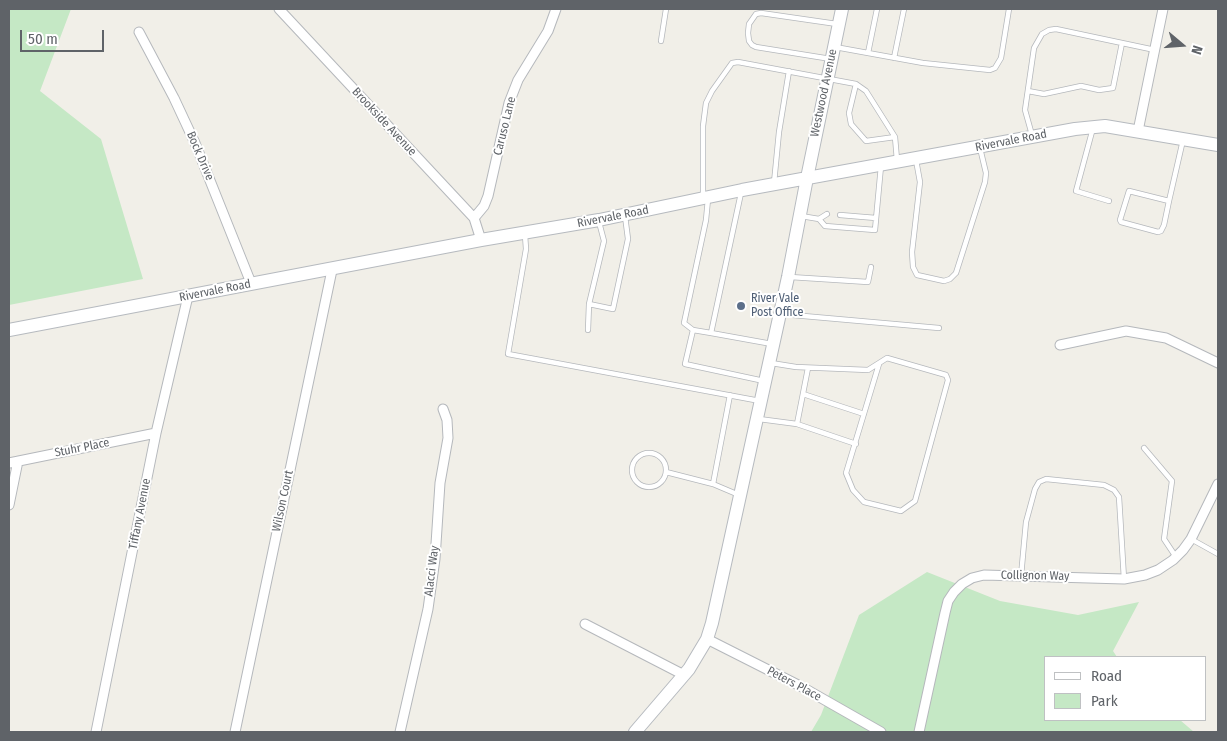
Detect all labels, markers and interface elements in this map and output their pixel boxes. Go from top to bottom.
scale bar [22,20,106,52]
north arrow [1157,20,1207,70]
text: 50 m [28,30,58,48]
text: N [1187,43,1206,56]
street label: Westwood Avenue [808,48,840,138]
street label: Brookside Avenue [349,85,419,159]
street label: Caruso Lane [491,95,519,157]
street label: Rivervale Road [974,127,1048,155]
street label: Bock Drive [183,129,217,183]
street label: Rivervale Road [576,203,650,231]
street label: Rivervale Road [178,277,252,305]
place label: River Vale Post Office [751,292,803,320]
marker: River Vale Post Office [735,300,747,312]
street label: Stuhr Place [53,436,111,460]
street label: Wilson Court [269,469,297,533]
street label: Tiffany Avenue [126,477,154,551]
street label: Alacci Way [422,545,442,597]
street label: Collignon Way [1001,568,1069,584]
legend [1044,656,1207,721]
street label: Peters Place [764,664,824,704]
text: Road [1091,667,1122,685]
text: Park [1091,692,1118,710]

